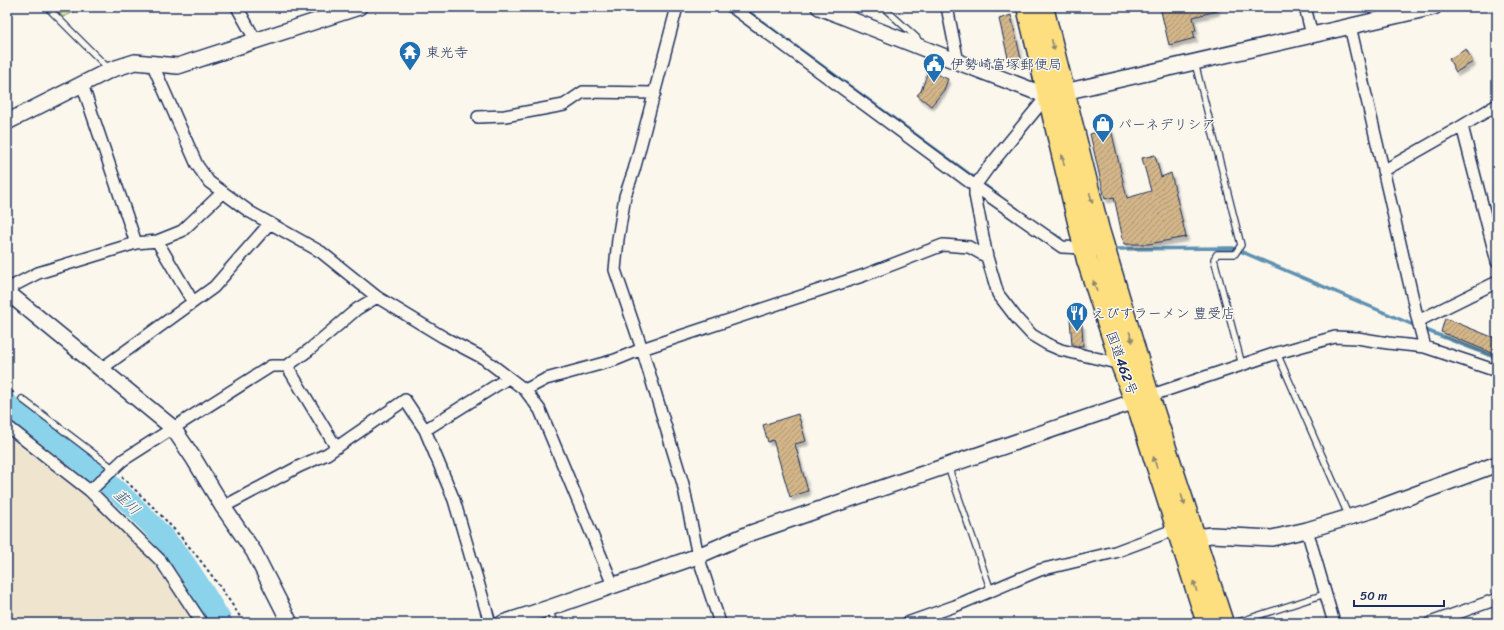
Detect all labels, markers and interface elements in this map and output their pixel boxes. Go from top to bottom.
temple icon: 東光寺 [397,39,423,72]
one-way arrow [1050,39,1056,51]
place label: 東光寺 [426,40,468,65]
public building icon: 伊勢崎富塚郵便局 [921,51,947,84]
place label: 伊勢崎富塚郵便局 [950,52,1062,77]
shop icon: パーネデリシア [1090,111,1116,144]
place label: パーネデリシア [1118,112,1215,137]
one-way arrow [1059,154,1065,166]
one-way arrow [1088,192,1094,204]
one-way arrow [1092,280,1098,292]
restaurant icon: えびすラーメン 豊受店 [1064,300,1090,333]
place label: えびすラーメン 豊受店 [1092,301,1235,326]
street label: 国道462号 [1098,328,1145,399]
one-way arrow [1128,331,1134,343]
one-way arrow [1152,456,1158,468]
water label: 韮川 [107,482,147,522]
one-way arrow [1180,495,1186,507]
one-way arrow [1192,580,1198,592]
scale bar [1354,582,1444,608]
text: 50 m [1360,585,1387,607]

